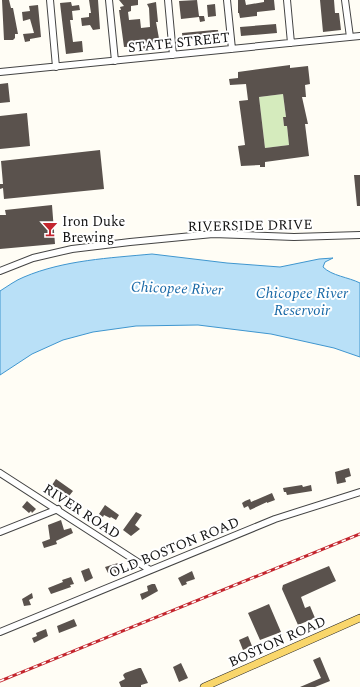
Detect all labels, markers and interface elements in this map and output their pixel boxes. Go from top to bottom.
street label: STATE STREET [127,27,231,58]
place label: Iron Duke Brewing [62,211,125,248]
street label: RIVERSIDE DRIVE [187,214,313,237]
bar icon: Iron Duke Brewing [41,220,59,238]
water label: Chicopee River [130,275,224,302]
water label: Chicopee River Reservoir [256,282,349,322]
street label: RIVER ROAD [39,479,125,544]
street label: OLD BOSTON ROAD [106,512,243,583]
street label: BOSTON ROAD [225,611,329,672]

